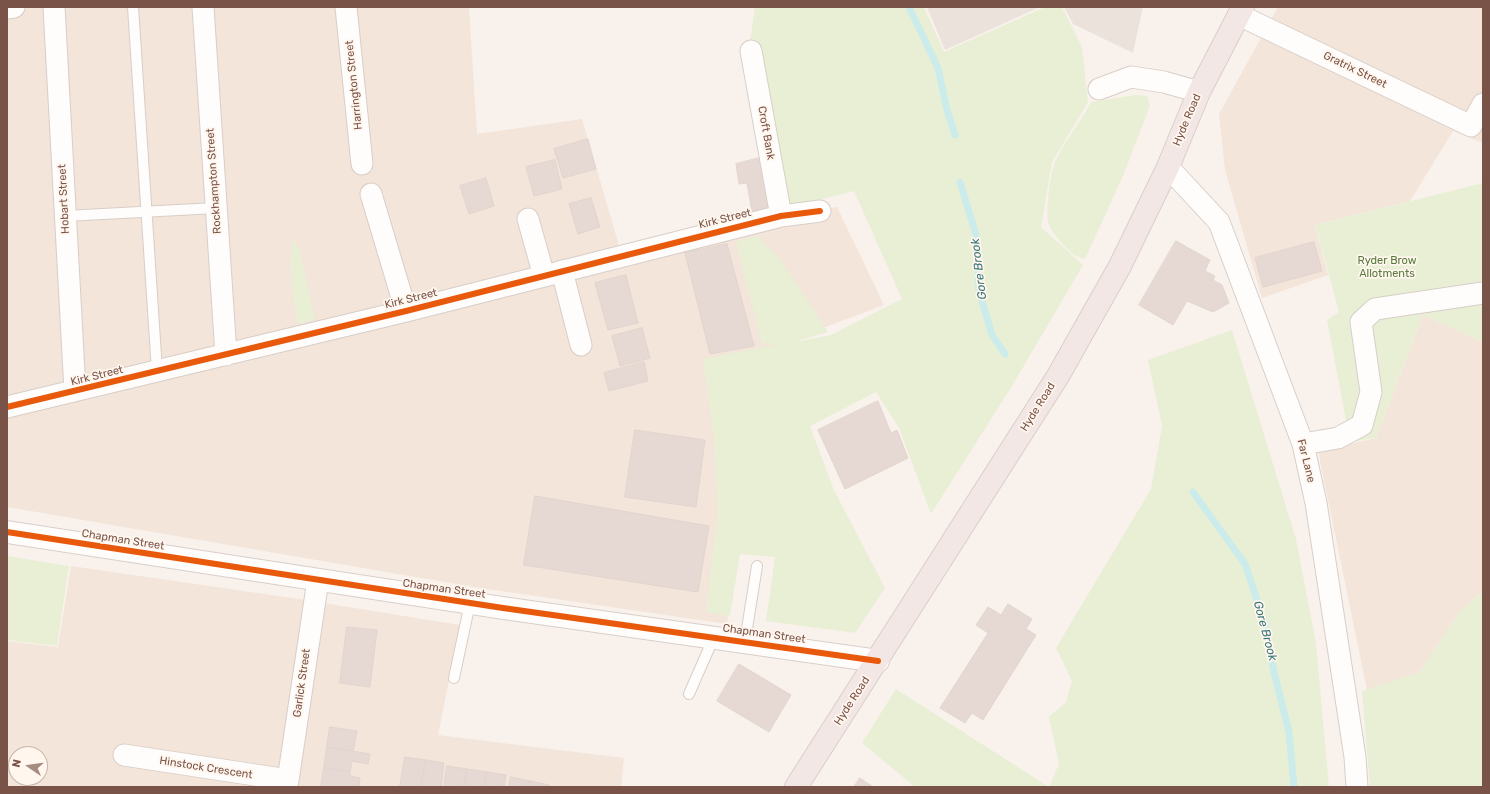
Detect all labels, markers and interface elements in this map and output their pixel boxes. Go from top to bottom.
street label: Harrington Street [343,40,365,130]
street label: Gratrix Street [1321,49,1389,91]
street label: Hyde Road [1170,92,1204,148]
street label: Croft Bank [755,105,777,161]
street label: Rockhampton Street [204,128,224,234]
street label: Hobart Street [56,164,72,234]
street label: Kirk Street [697,206,753,232]
water label: Gore Brook [968,238,990,300]
park label: Ryder Brow Allotments [1357,254,1417,280]
street label: Kirk Street [383,286,439,312]
street label: Kirk Street [69,363,125,389]
street label: Hyde Road [1018,380,1058,434]
street label: Far Lane [1294,438,1318,484]
street label: Chapman Street [81,527,165,553]
street label: Chapman Street [402,577,486,601]
water label: Gore Brook [1250,599,1280,663]
street label: Chapman Street [722,622,806,646]
street label: Garlick Street [291,648,313,718]
street label: Hyde Road [831,674,873,728]
north arrow [8,746,48,786]
street label: Hinstock Crescent [158,754,254,782]
text: N [10,758,24,769]

